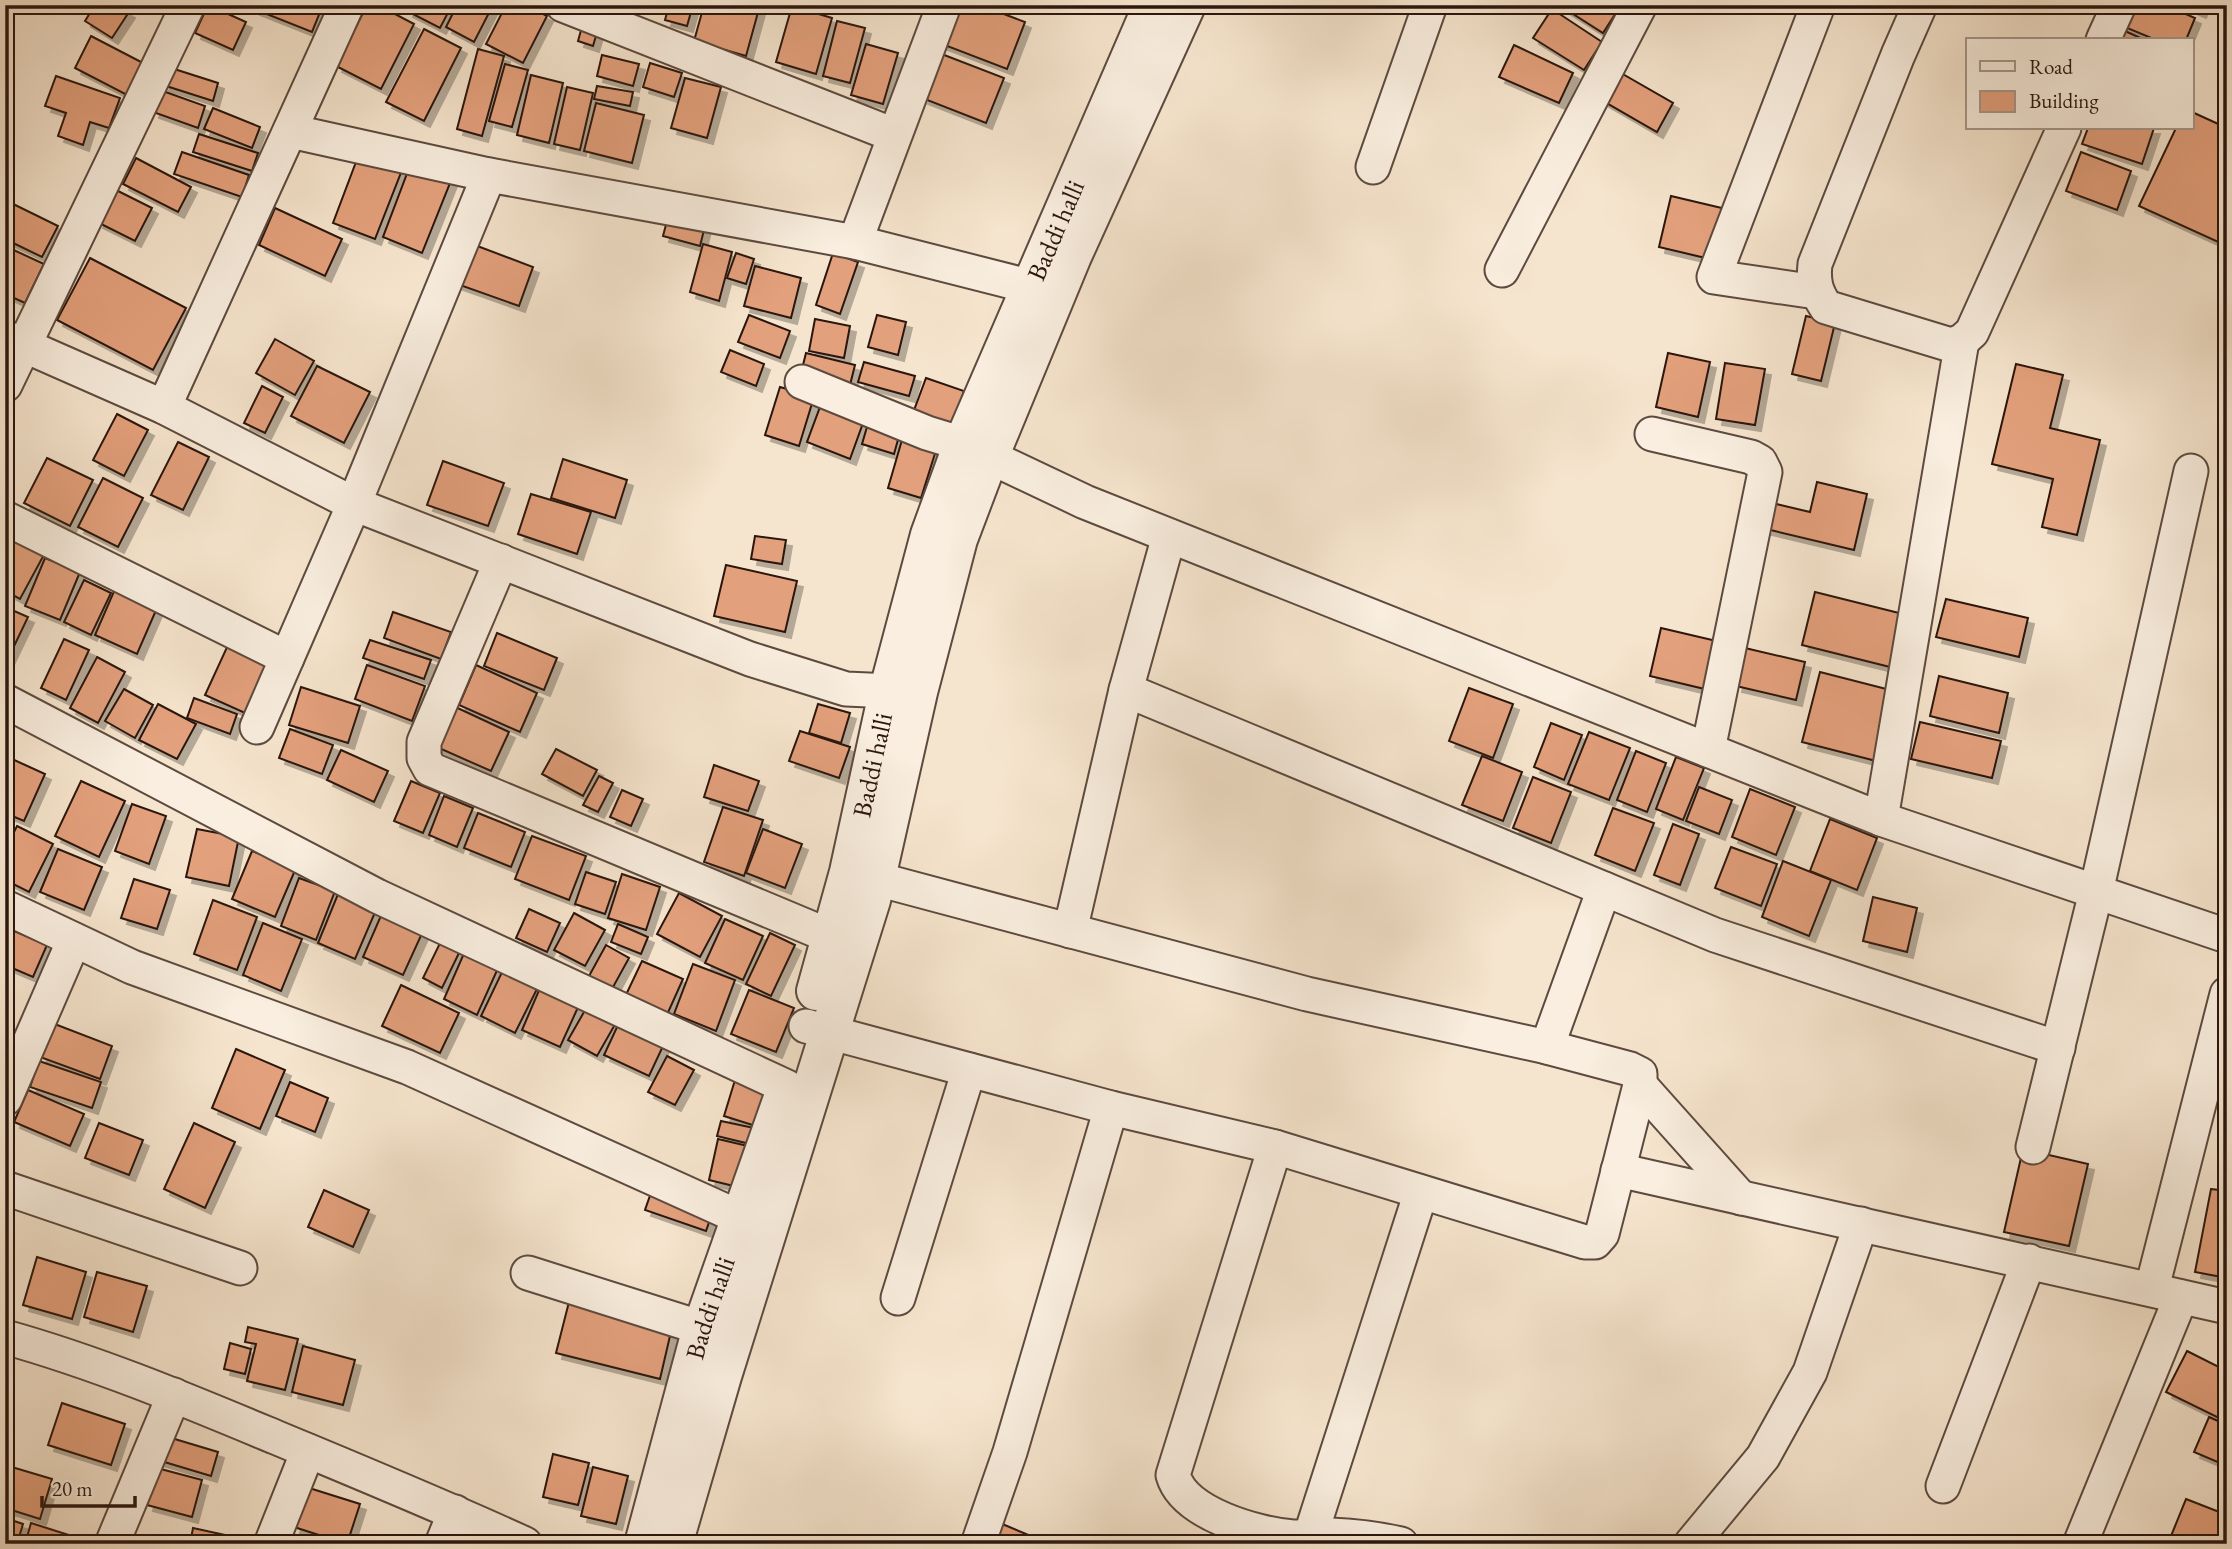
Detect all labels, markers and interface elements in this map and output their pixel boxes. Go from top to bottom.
legend [1966,38,2194,130]
text: Road [2029,53,2073,80]
text: Building [2029,87,2099,114]
street label: Baddi halli [1019,175,1092,286]
street label: Baddi halli [844,710,900,820]
street label: Baddi halli [677,1252,743,1363]
scale bar [42,1465,135,1509]
text: 20 m [52,1475,93,1502]

